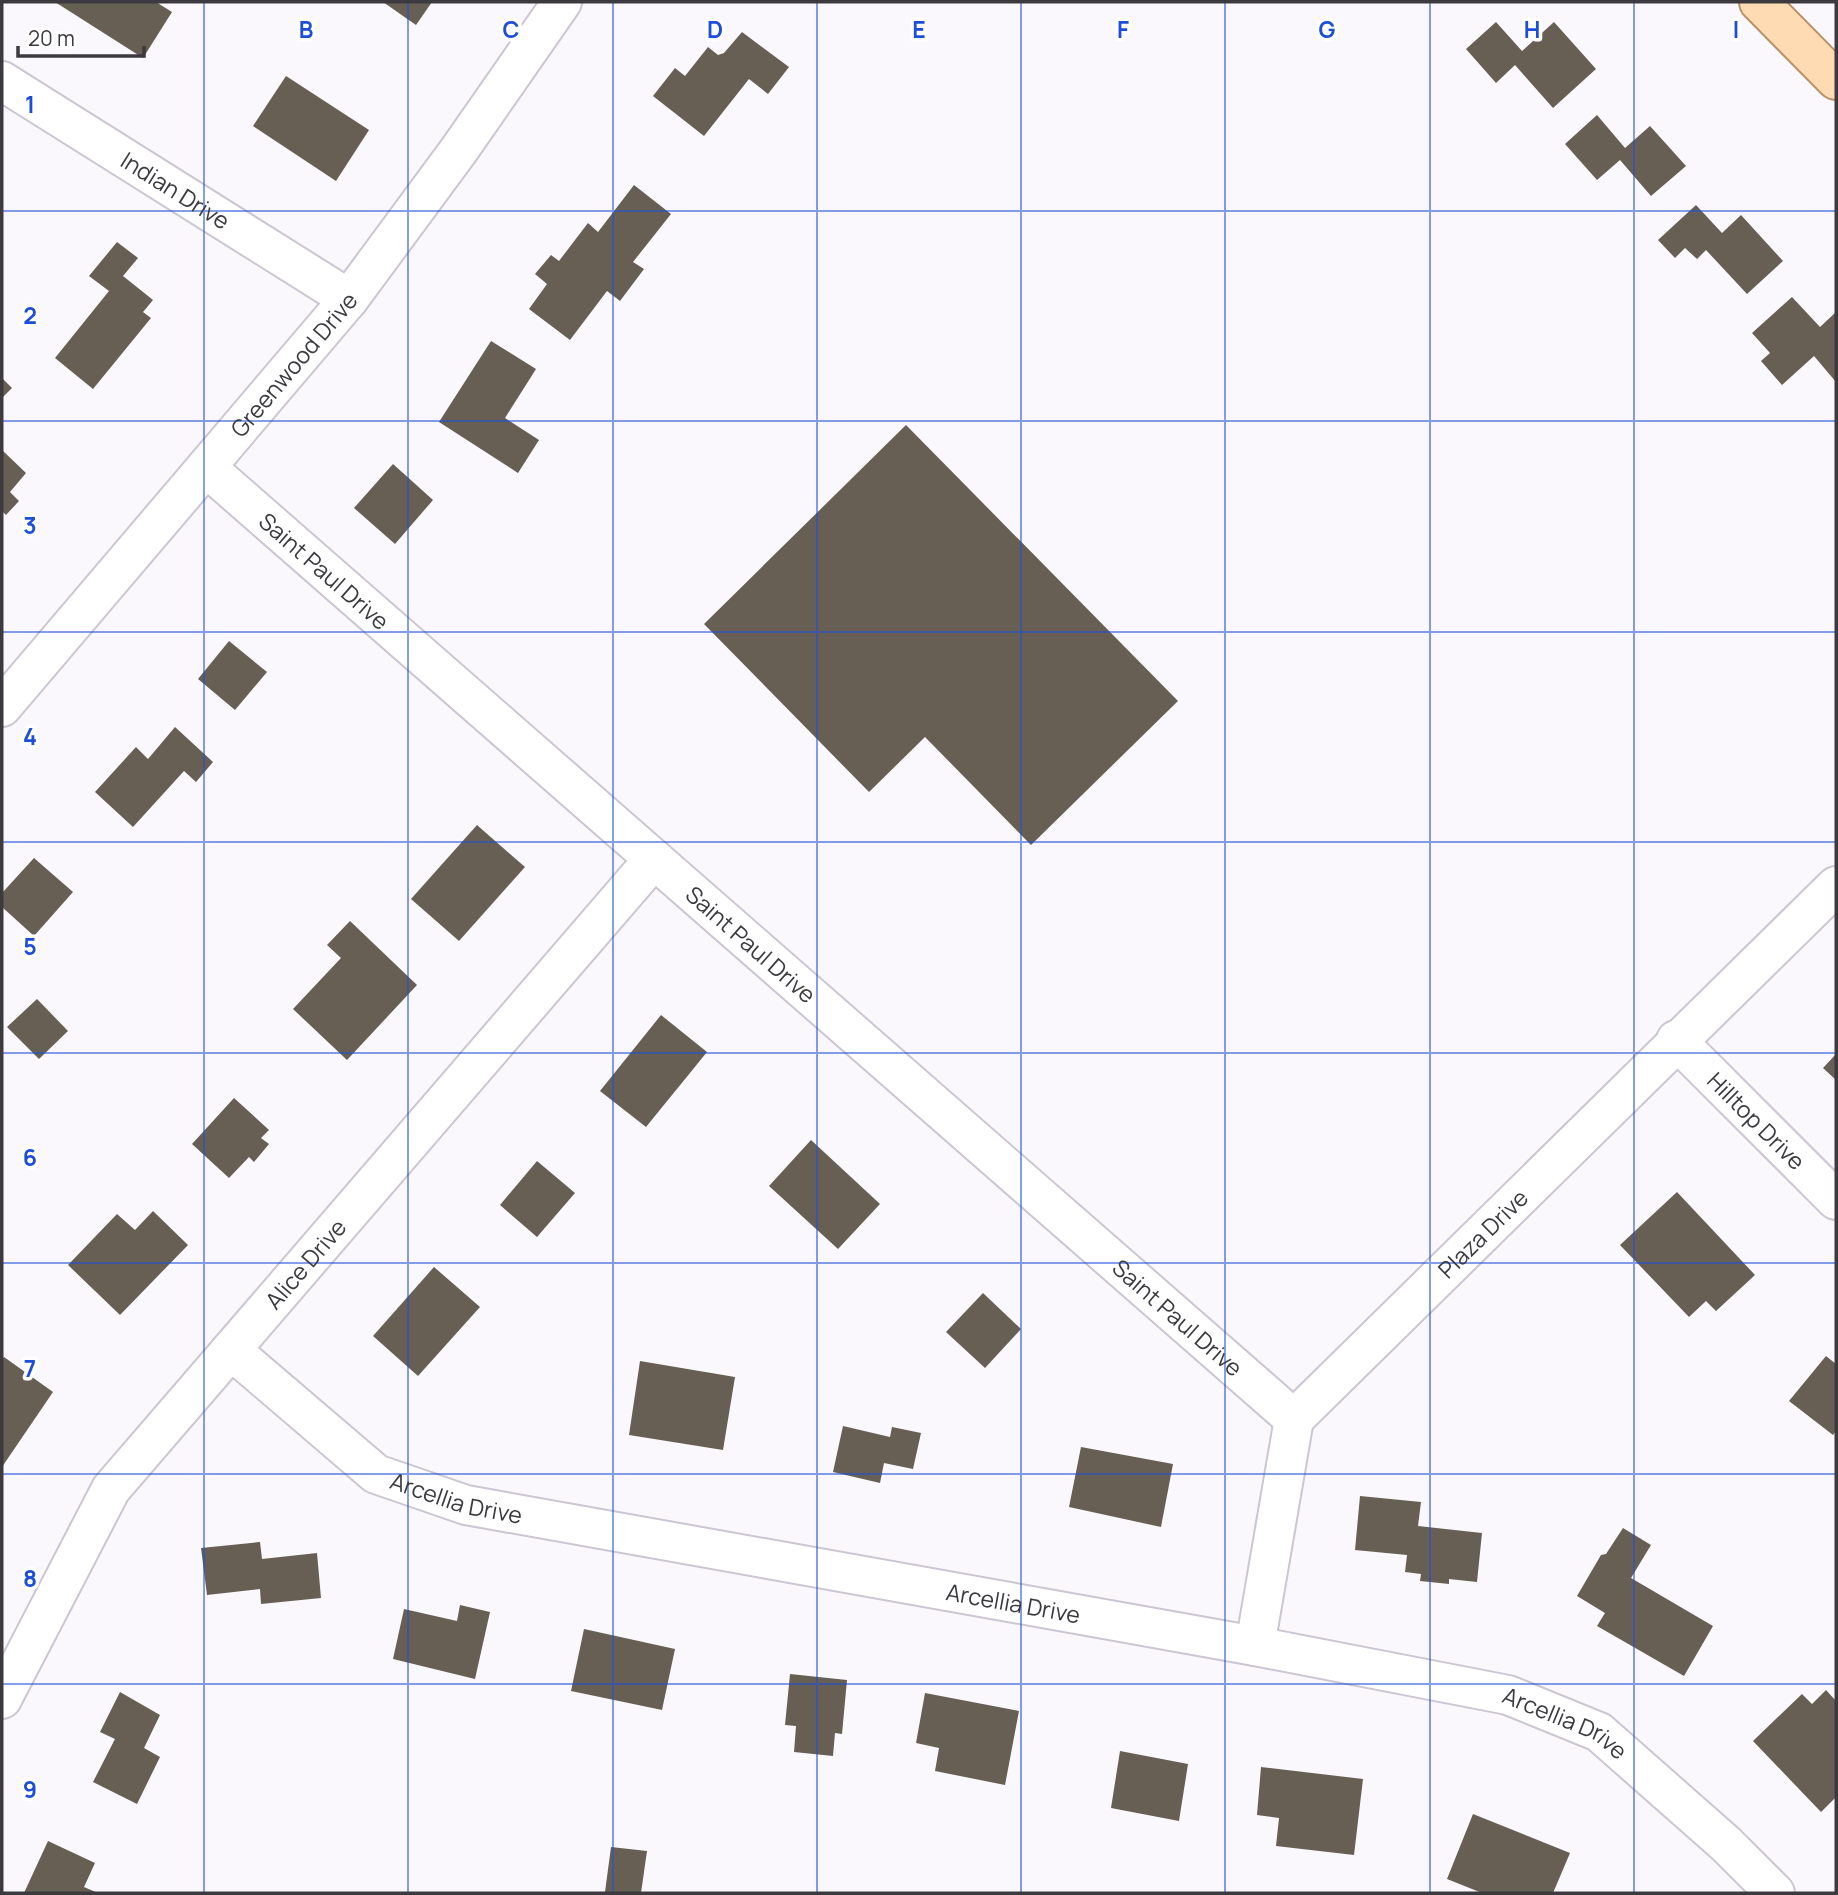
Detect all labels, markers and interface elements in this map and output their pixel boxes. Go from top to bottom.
text: B [299,13,313,45]
text: C [503,13,520,45]
text: D [707,13,723,45]
text: E [912,13,926,45]
text: F [1117,13,1129,45]
text: G [1319,13,1336,45]
text: H [1524,13,1540,45]
text: I [1733,13,1739,45]
scale bar [18,14,144,58]
text: 20 m [28,24,75,52]
text: 1 [25,88,35,120]
street label: Indian Drive [115,144,236,236]
street label: Greenwood Drive [223,285,364,444]
text: 2 [23,299,37,331]
street label: Saint Paul Drive [252,505,396,637]
text: 3 [23,509,37,541]
text: 4 [23,720,37,752]
street label: Saint Paul Drive [679,878,823,1010]
text: 5 [23,930,37,962]
street label: Hilltop Drive [1701,1065,1813,1177]
text: 6 [23,1141,37,1173]
street label: Plaza Drive [1431,1182,1535,1285]
street label: Alice Drive [257,1212,353,1316]
street label: Saint Paul Drive [1106,1252,1250,1383]
text: 7 [24,1352,36,1384]
street label: Arcellia Drive [386,1464,525,1531]
text: 8 [23,1562,37,1594]
street label: Arcellia Drive [944,1575,1083,1631]
street label: Arcellia Drive [1498,1679,1635,1766]
text: 9 [23,1773,37,1805]

